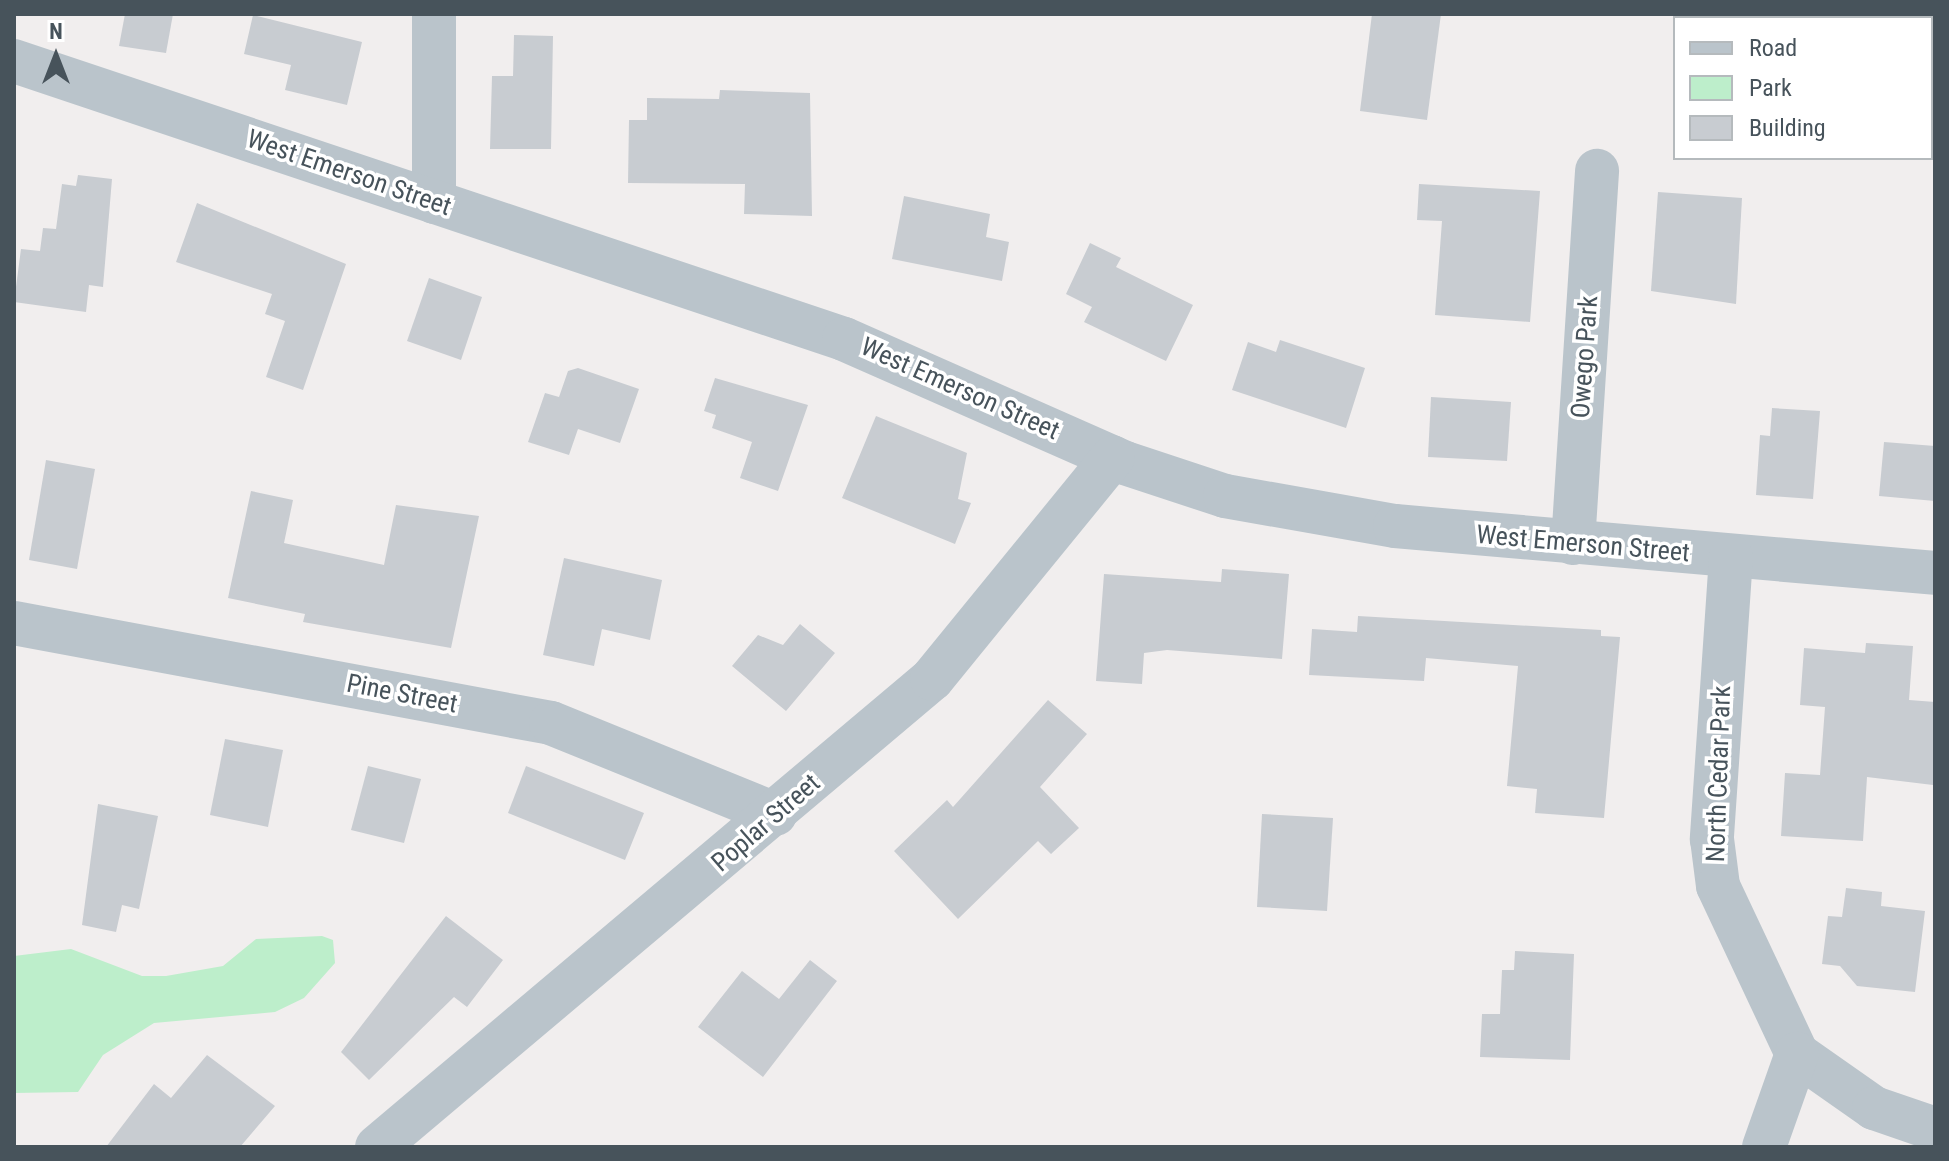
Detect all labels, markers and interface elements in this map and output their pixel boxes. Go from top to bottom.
north arrow [16,16,96,96]
legend [1673,16,1933,160]
text: N [49,19,63,44]
text: Road [1749,34,1797,62]
text: Park [1749,74,1792,102]
text: Building [1749,114,1826,142]
street label: West Emerson Street [243,123,455,223]
street label: Owego Park [1565,295,1605,419]
street label: West Emerson Street [856,331,1064,447]
street label: West Emerson Street [1475,519,1691,569]
street label: Pine Street [344,668,460,720]
street label: North Cedar Park [1700,685,1738,863]
street label: Poplar Street [705,767,827,879]

